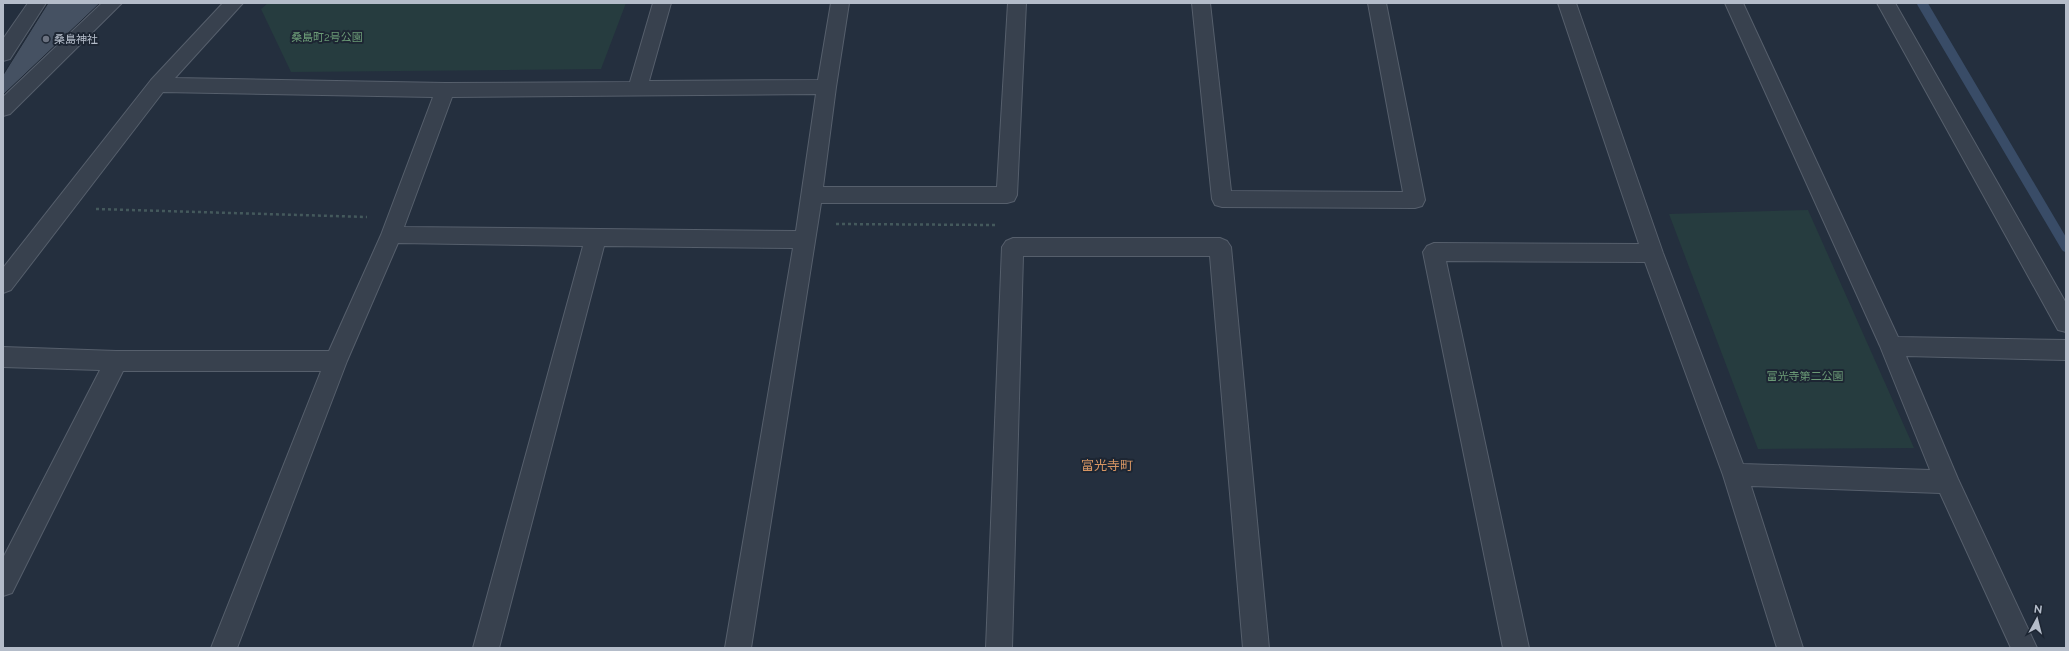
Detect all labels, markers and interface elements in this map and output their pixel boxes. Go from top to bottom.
park label: 桑島町2号公園 [291,31,363,44]
place label: 桑島神社 [54,33,98,46]
marker: 桑島神社 [41,34,51,44]
park label: 富光寺第二公園 [1767,370,1844,383]
district label: 富光寺町 [1081,458,1133,473]
north arrow [2017,599,2057,639]
text: N [2033,603,2043,617]

